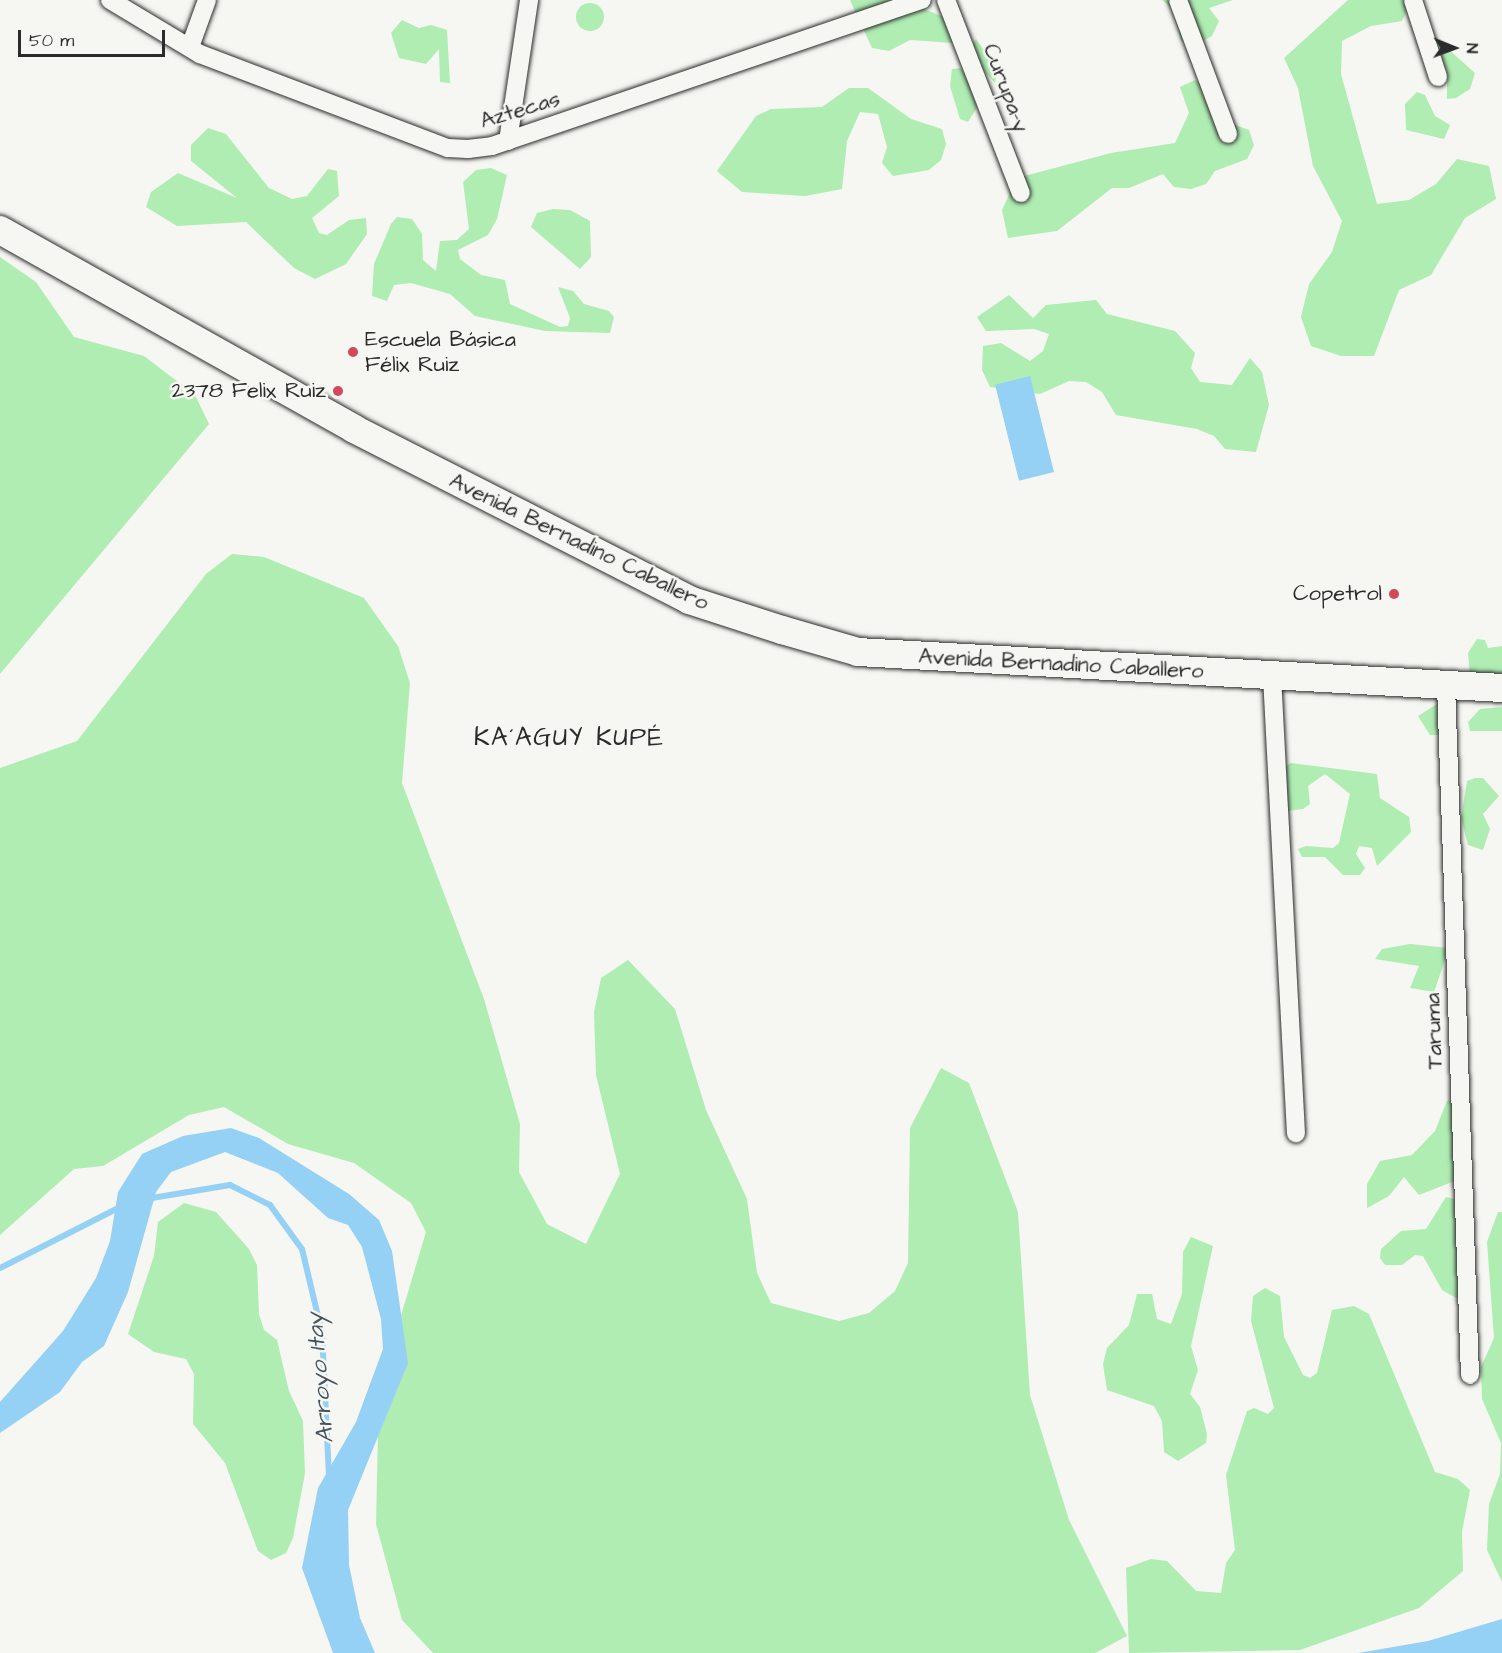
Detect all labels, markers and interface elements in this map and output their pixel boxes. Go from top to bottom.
scale bar [21,18,168,56]
north arrow [1424,18,1484,78]
text: 50 m [29,28,74,53]
street label: Curupa-y [977,40,1035,136]
text: N [1461,43,1483,54]
street label: Aztecas [477,85,563,135]
place label: Escuela Básica Félix Ruiz [365,326,516,378]
marker: Escuela Básica Félix Ruiz [346,345,360,359]
place label: 2378 Felix Ruiz [171,378,326,404]
marker: 2378 Felix Ruiz [331,384,345,398]
street label: Avenida Bernadino Caballero [445,468,713,616]
place label: Copetrol [1293,581,1382,607]
marker: Copetrol [1387,587,1401,601]
street label: Avenida Bernadino Caballero [918,643,1204,685]
district label: KA´AGUY KUPÉ [474,722,664,754]
street label: Taruma [1419,992,1449,1070]
water label: Arroyo Itay [301,1312,341,1444]

